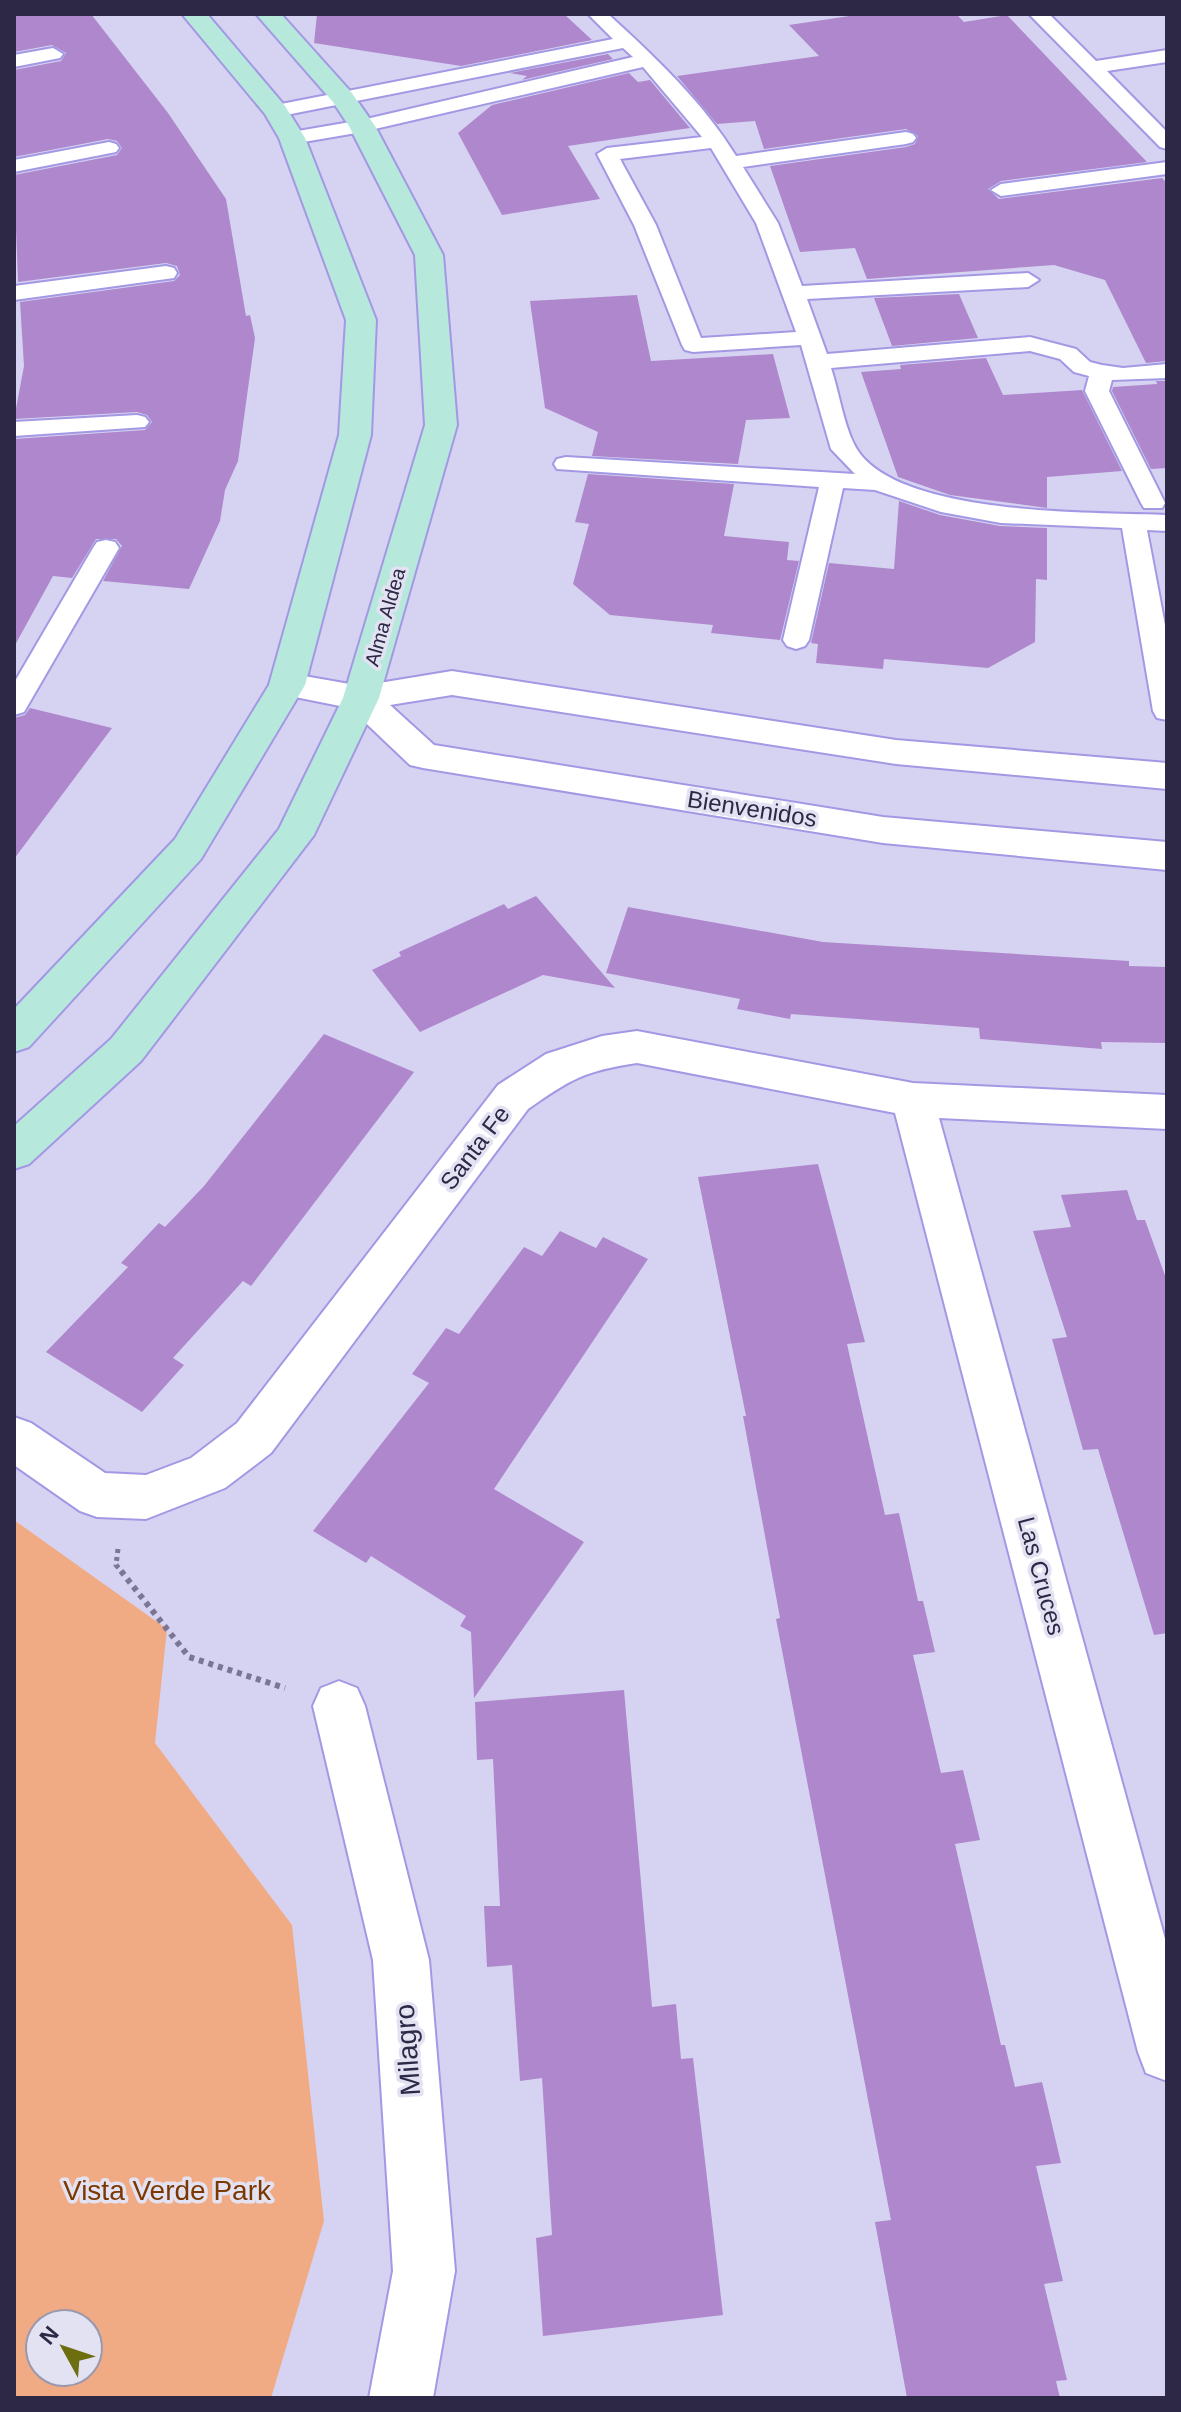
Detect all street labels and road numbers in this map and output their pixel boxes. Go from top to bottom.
street label: Alma Aldea [360,564,410,669]
street label: Bienvenidos [685,785,819,832]
street label: Santa Fe [435,1101,515,1195]
street label: Las Cruces [1013,1514,1070,1638]
street label: Milagro [389,2003,426,2097]

